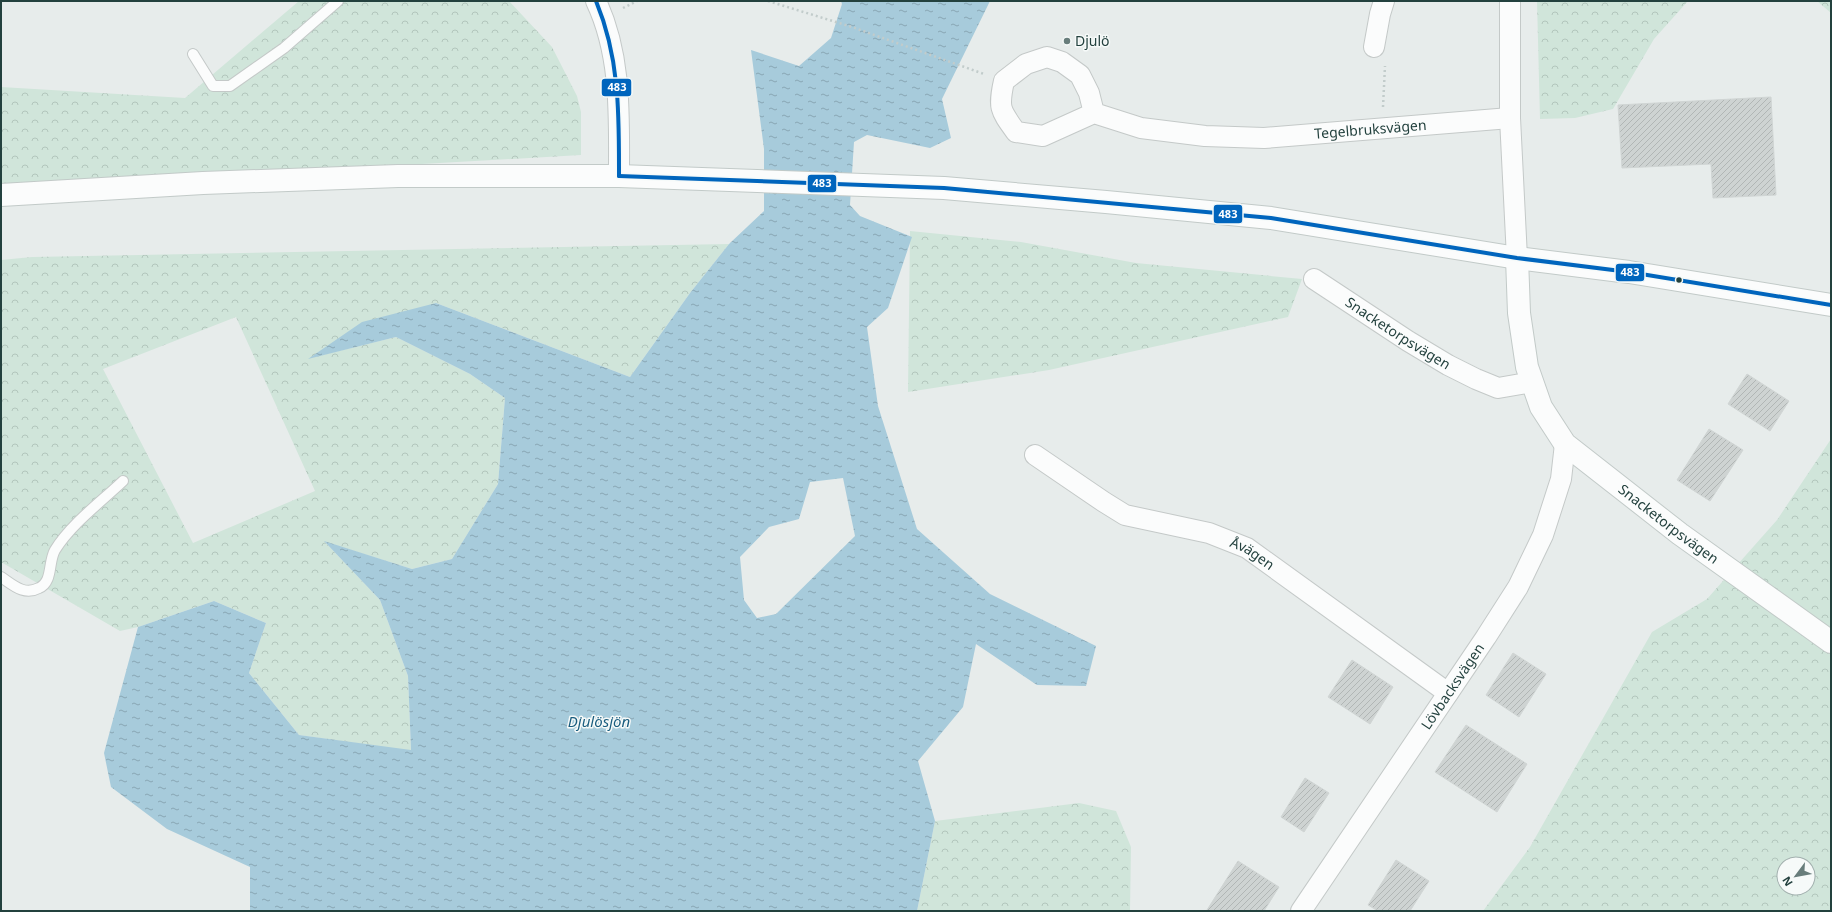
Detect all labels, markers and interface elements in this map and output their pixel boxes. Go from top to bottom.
place label: Djulö [1075,31,1110,50]
marker: Djulö [1062,36,1072,46]
line badge: 483 [601,78,632,97]
text: 483 [608,79,626,94]
street label: Tegelbruksvägen [1314,115,1427,143]
line badge: 483 [807,174,837,193]
text: 483 [813,175,831,190]
line badge: 483 [1213,204,1243,224]
text: 483 [1219,206,1237,221]
line badge: 483 [1615,263,1645,282]
text: 483 [1621,264,1639,279]
unlabelled marker [1674,275,1684,285]
street label: Snacketorpsvägen [1342,292,1454,373]
street label: Snacketorpsvägen [1615,479,1723,568]
street label: Åvägen [1227,532,1278,574]
street label: Lövbacksvägen [1416,639,1488,733]
water label: Djulösjön [568,711,630,731]
north arrow [1776,856,1816,896]
text: N [1778,874,1796,889]

